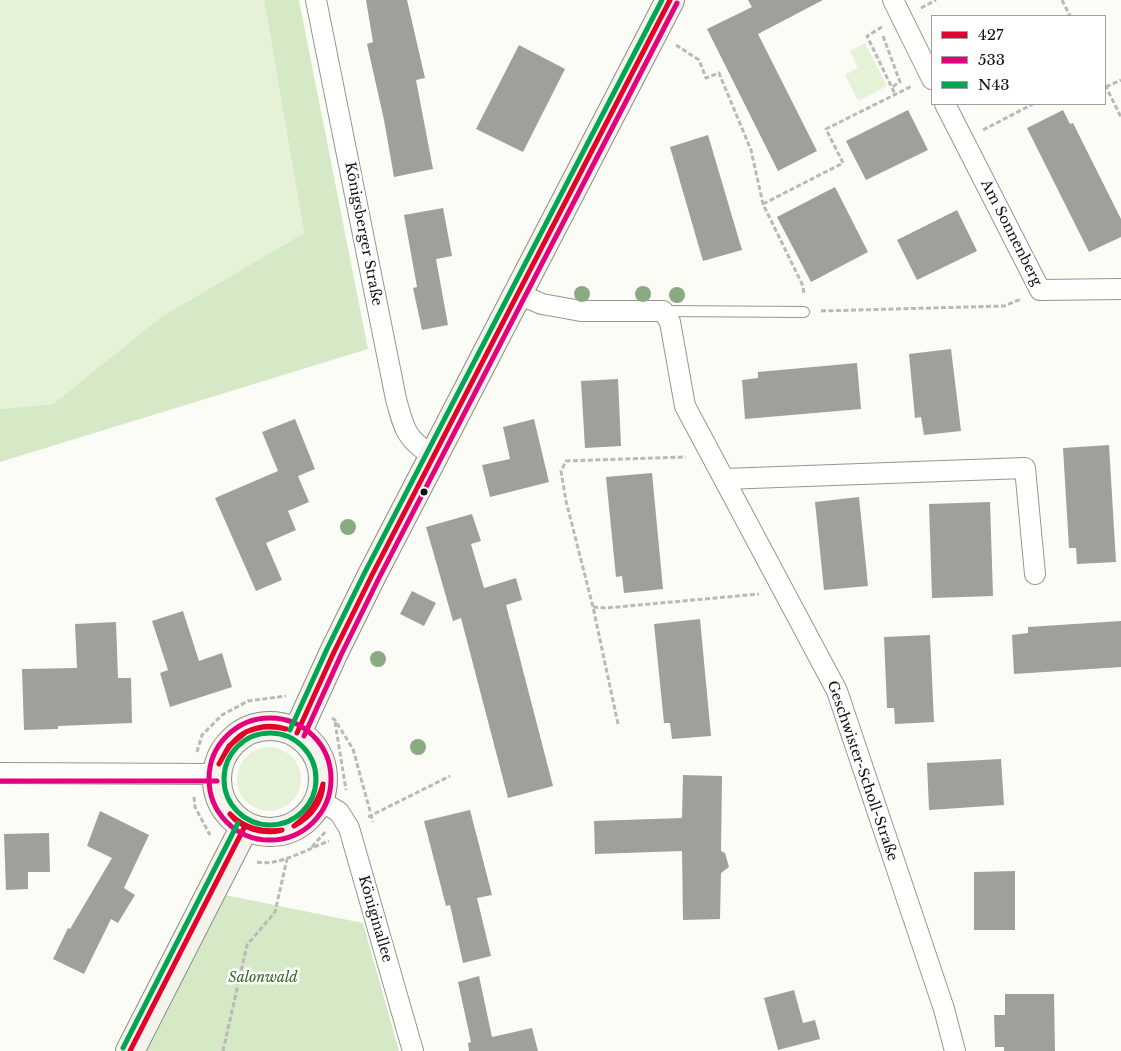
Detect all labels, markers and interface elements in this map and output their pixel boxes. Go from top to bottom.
legend [931,15,1106,105]
text: 427 [978,25,1004,44]
text: 533 [978,50,1005,69]
text: N43 [978,75,1010,94]
street label: Königsberger Straße [341,161,385,307]
street label: Am Sonnenberg [977,177,1045,289]
unlabelled marker [419,487,429,497]
street label: Geschwister-Scholl-Straße [823,679,901,863]
street label: Königinallee [355,874,395,964]
park label: Salonwald [228,970,298,986]

